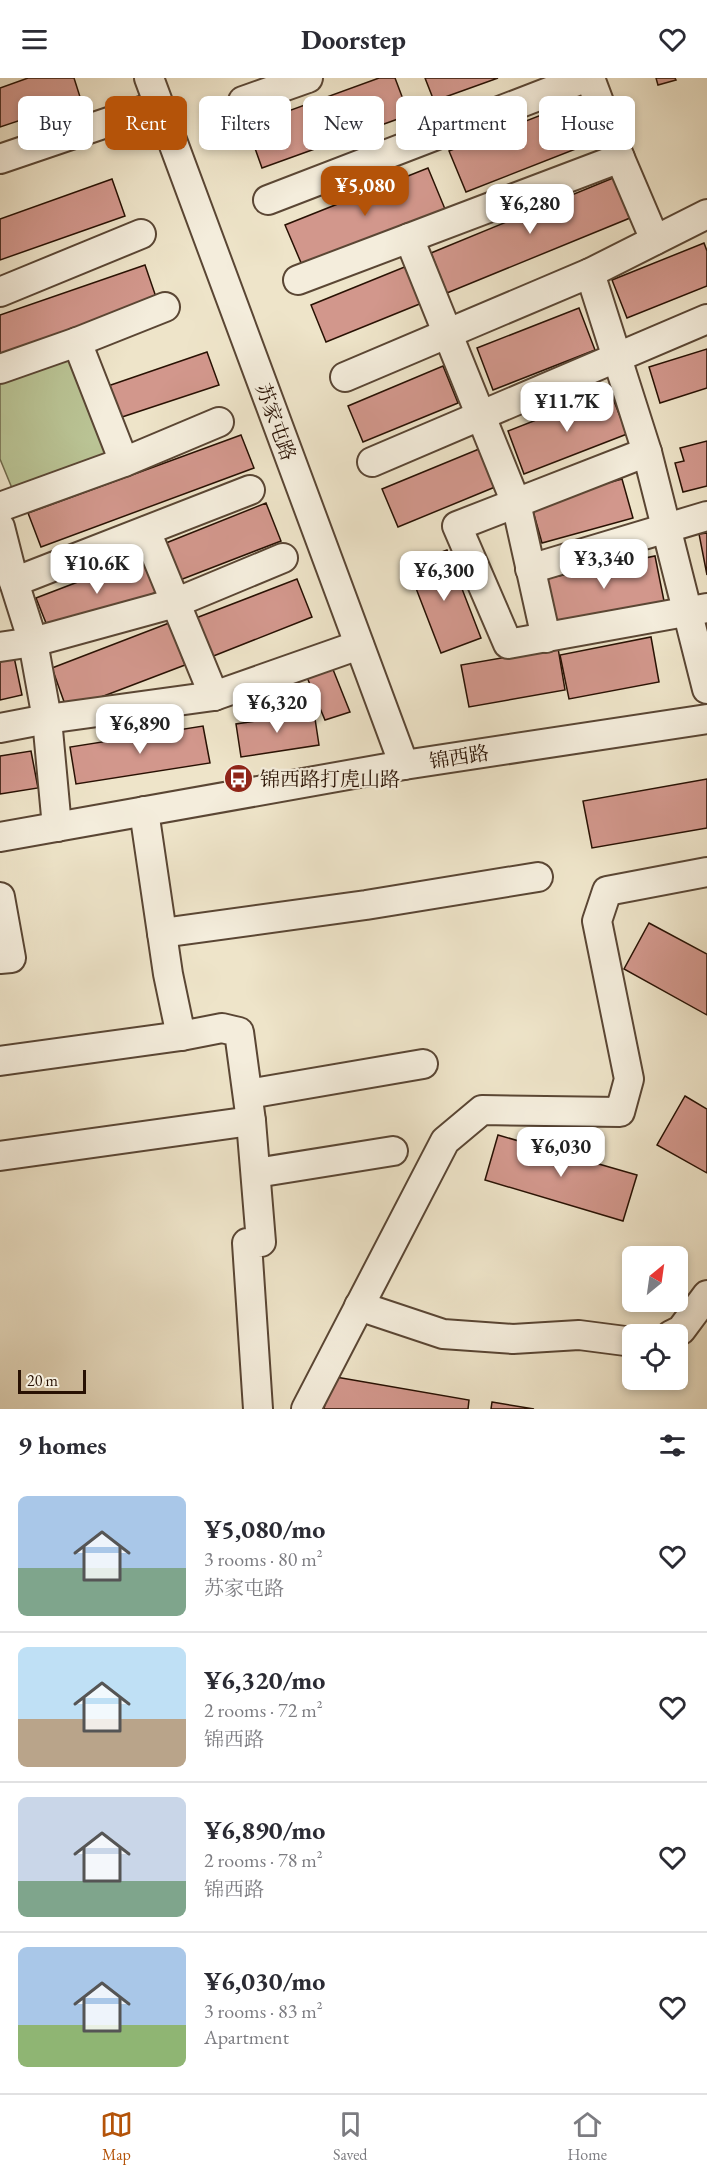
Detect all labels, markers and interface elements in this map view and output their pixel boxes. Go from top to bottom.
text: Doorstep [301,22,406,57]
icon: menu [18,23,51,56]
icon: heart [656,23,689,56]
chip: Buy [18,96,93,150]
chip: Rent [105,96,187,150]
chip: Filters [199,96,291,150]
chip: New [303,96,384,150]
chip: Apartment [396,96,527,150]
chip: House [539,96,635,150]
pin: ¥5,080 [316,166,414,217]
text: ¥5,080 [335,172,395,198]
pin: ¥6,280 [481,184,579,235]
text: ¥6,280 [500,190,560,216]
street label: 苏家屯路 [250,380,302,464]
pin: ¥11.7K [518,382,616,433]
text: ¥11.7K [535,388,600,414]
pin: ¥3,340 [555,539,653,590]
pin: ¥10.6K [48,544,146,595]
text: ¥3,340 [574,545,634,571]
text: ¥10.6K [65,550,130,576]
pin: ¥6,300 [395,551,493,602]
text: ¥6,300 [414,557,474,583]
pin: ¥6,320 [228,683,326,734]
text: ¥6,320 [247,689,307,715]
pin: ¥6,890 [91,704,189,755]
text: ¥6,890 [110,710,170,736]
street label: 锦西路 [427,739,491,775]
bus stop icon: 锦西路打虎山路 [223,763,255,795]
place label: 锦西路打虎山路 [260,766,400,792]
pin: ¥6,030 [512,1127,610,1178]
text: ¥6,030 [531,1133,591,1159]
north arrow [622,1246,688,1312]
map controls [622,1246,688,1390]
button: locate [622,1324,688,1390]
scale bar [18,1367,86,1394]
text: 20 m [27,1370,58,1391]
text: 9 homes [18,1428,107,1462]
icon: filters [656,1429,689,1462]
text: ¥5,080/mo [204,1512,325,1546]
icon: home [66,1520,138,1592]
icon: heart [656,1540,689,1573]
text: 3 rooms · 80 m² [204,1546,323,1572]
text: 苏家屯路 [204,1575,284,1601]
text: ¥6,320/mo [204,1663,325,1697]
icon: home [66,1671,138,1743]
icon: heart [656,1691,689,1724]
text: 2 rooms · 72 m² [204,1697,323,1723]
text: 锦西路 [204,1726,264,1752]
text: ¥6,890/mo [204,1813,325,1847]
icon: home [66,1821,138,1893]
icon: heart [656,1841,689,1874]
text: 2 rooms · 78 m² [204,1847,323,1873]
text: 锦西路 [204,1876,264,1902]
text: ¥6,030/mo [204,1964,325,1998]
icon: home [66,1971,138,2043]
icon: heart [656,1991,689,2024]
text: 3 rooms · 83 m² [204,1998,323,2024]
text: Apartment [204,2024,289,2050]
tab: Map [100,2108,133,2165]
tab: Saved [333,2108,367,2165]
tab: Home [567,2108,607,2165]

